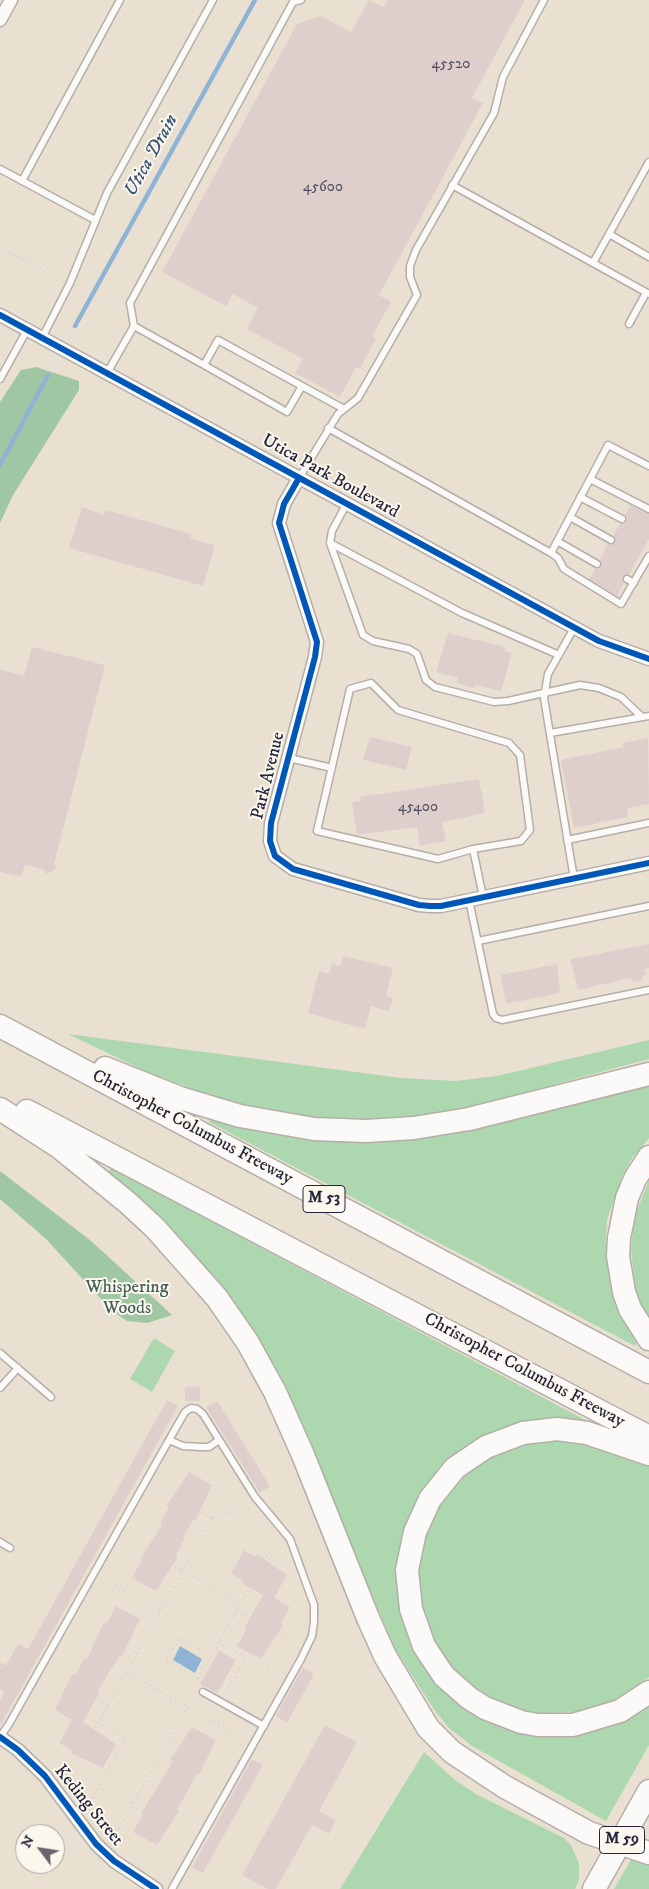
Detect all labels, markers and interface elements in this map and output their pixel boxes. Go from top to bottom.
house number: 45520 [432,56,470,74]
water label: Utica Drain [120,111,184,201]
house number: 45600 [303,179,343,197]
street label: Utica Park Boulevard [258,430,402,524]
street label: Park Avenue [248,730,290,822]
house number: 45400 [398,799,438,817]
street label: Christopher Columbus Freeway [88,1066,296,1190]
road number: M 53 [303,1186,345,1212]
park label: Whispering Woods [85,1277,169,1320]
street label: Christopher Columbus Freeway [420,1309,628,1433]
street label: Keding Street [49,1761,127,1851]
north arrow [15,1824,65,1874]
road number: M 59 [600,1826,644,1854]
text: N [17,1832,39,1851]

